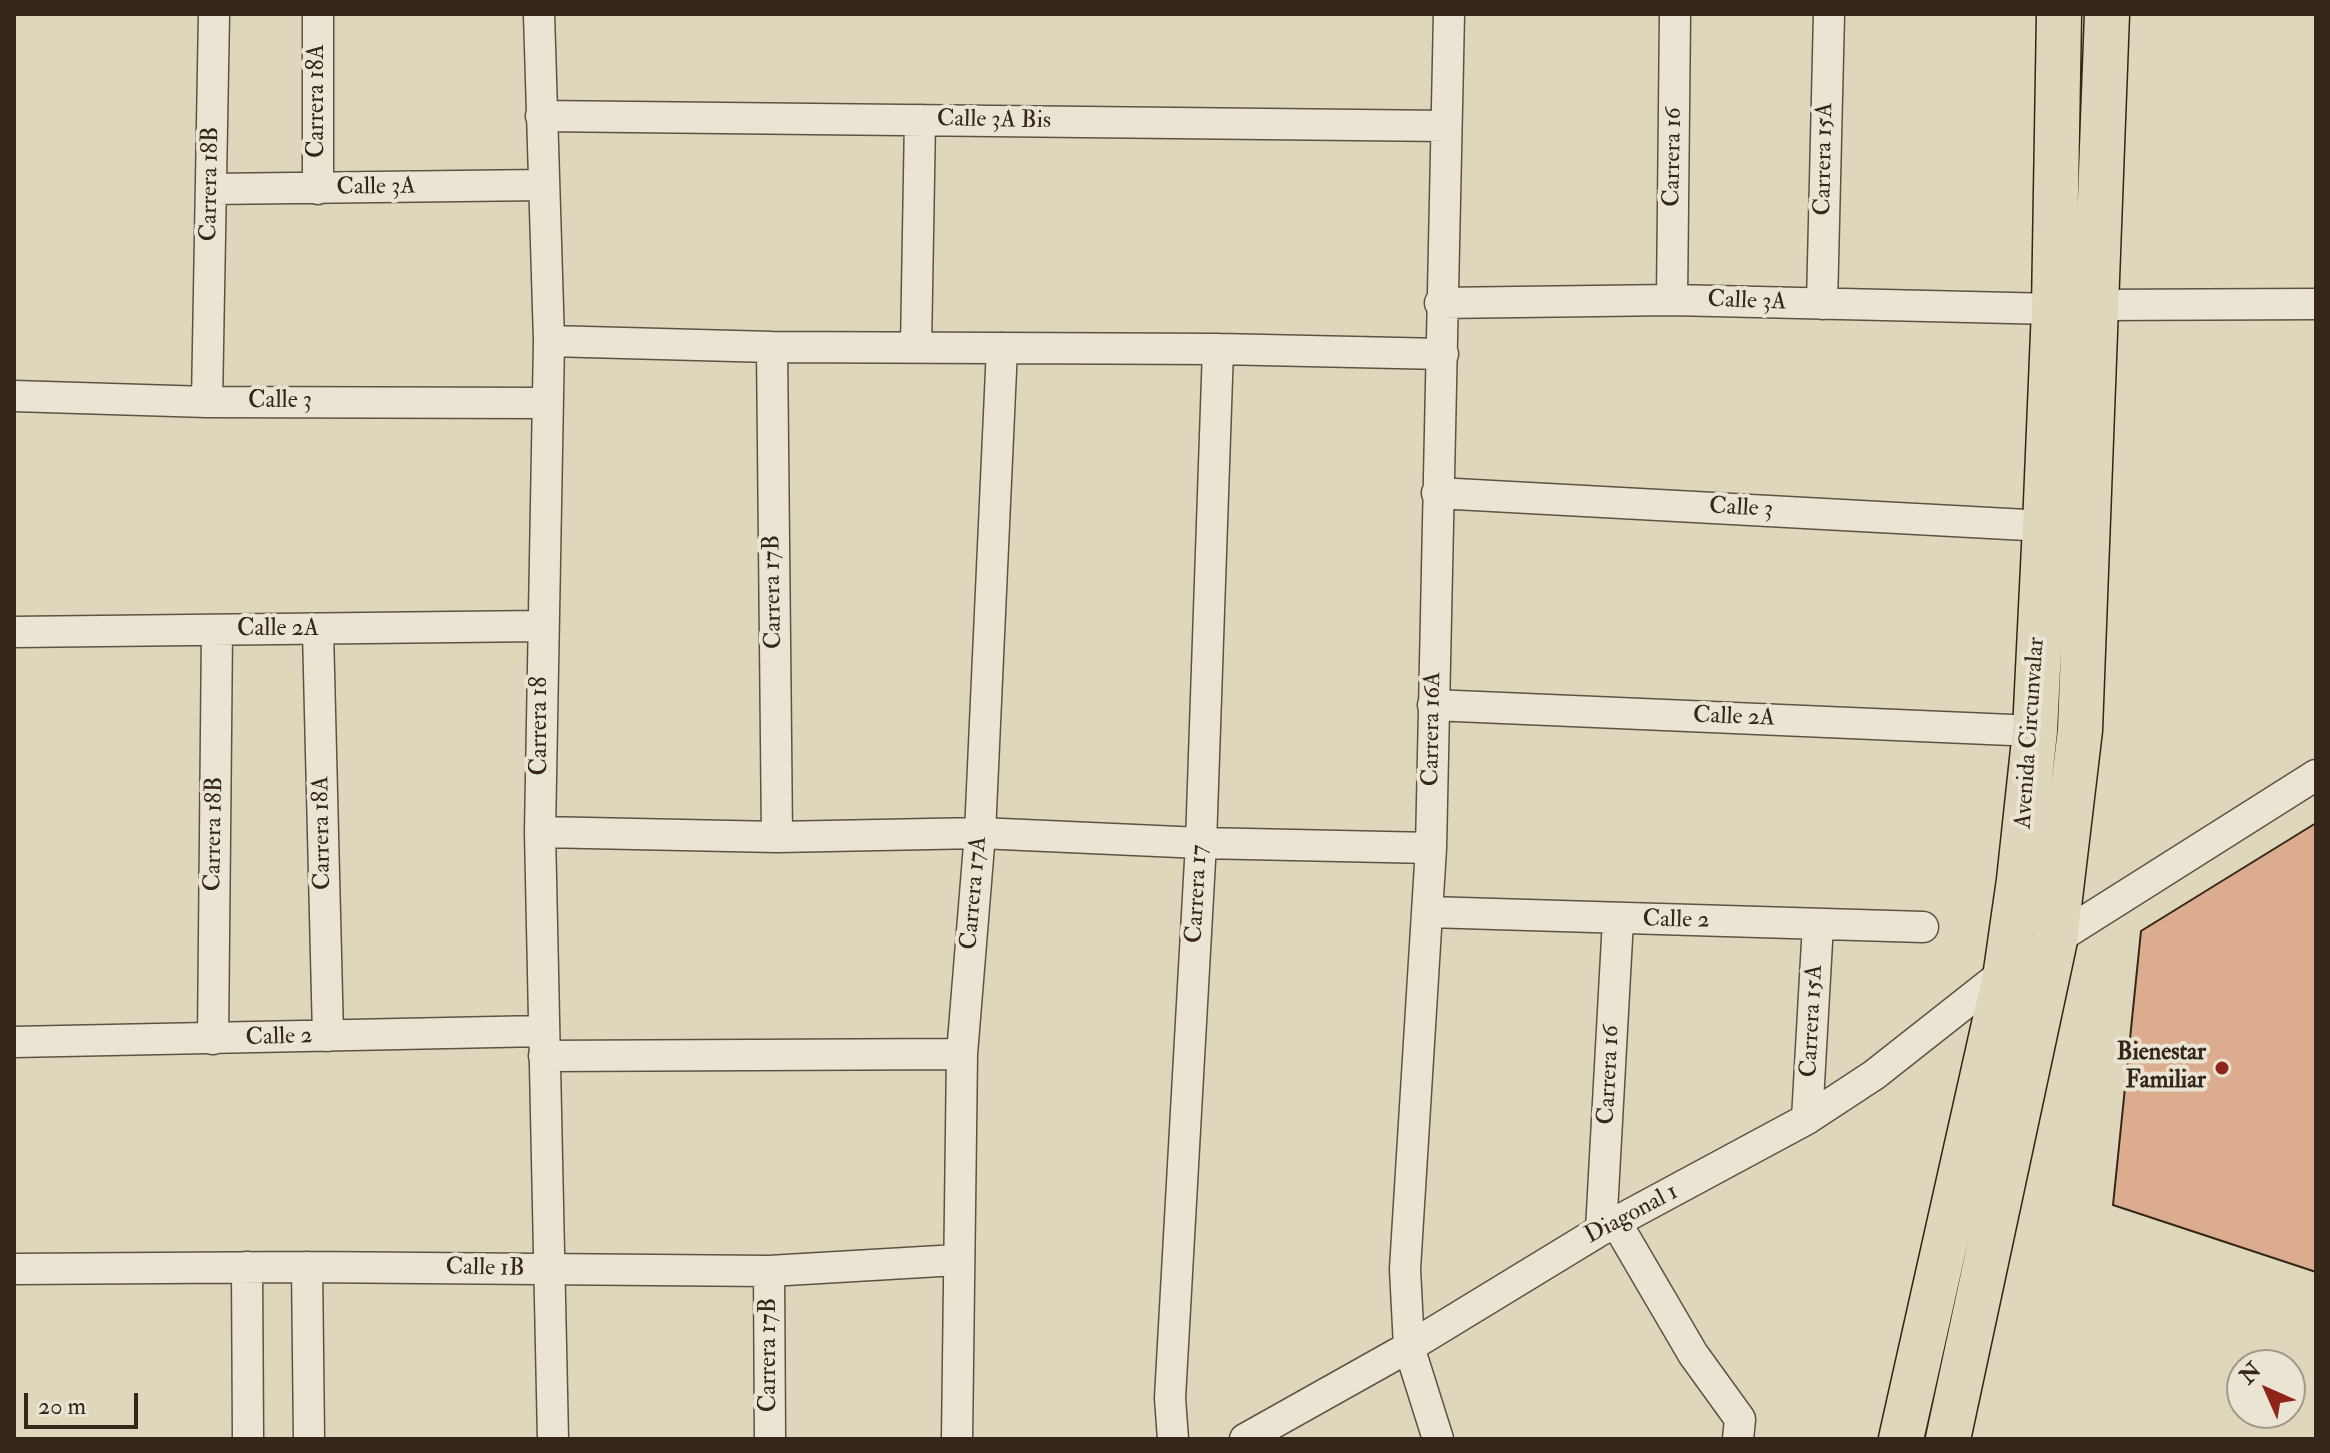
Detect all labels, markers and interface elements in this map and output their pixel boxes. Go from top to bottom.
street label: Carrera 18A [304,44,332,158]
street label: Carrera 15A [1810,102,1840,216]
street label: Calle 3A Bis [937,106,1051,136]
street label: Carrera 16 [1659,107,1689,207]
street label: Carrera 18B [196,126,226,242]
street label: Calle 3A [336,173,416,203]
street label: Calle 3A [1707,286,1787,318]
street label: Calle 3 [248,388,312,416]
street label: Calle 3 [1708,493,1774,525]
street label: Carrera 17B [759,535,789,649]
street label: Calle 2A [237,616,319,644]
street label: Avenida Circunvalar [2010,636,2052,830]
street label: Carrera 16A [1418,671,1448,787]
street label: Carrera 18 [527,677,555,775]
street label: Calle 2A [1693,702,1775,734]
street label: Carrera 18B [200,776,230,892]
street label: Carrera 18A [308,776,338,890]
street label: Carrera 17A [956,835,994,951]
street label: Carrera 17 [1181,844,1215,944]
street label: Calle 2 [1642,906,1710,936]
street label: Carrera 15A [1796,964,1830,1078]
street label: Calle 2 [245,1022,313,1054]
street label: Carrera 16 [1593,1025,1627,1125]
place label: Bienestar Familiar [2117,1040,2206,1096]
marker: Bienestar Familiar [2213,1059,2231,1077]
street label: Diagonal 1 [1581,1179,1683,1251]
street label: Calle 1B [445,1254,525,1284]
street label: Carrera 17B [756,1298,784,1412]
north arrow [2226,1349,2306,1429]
text: N [2234,1357,2267,1390]
scale bar [28,1377,142,1427]
text: 20 m [38,1391,86,1422]

